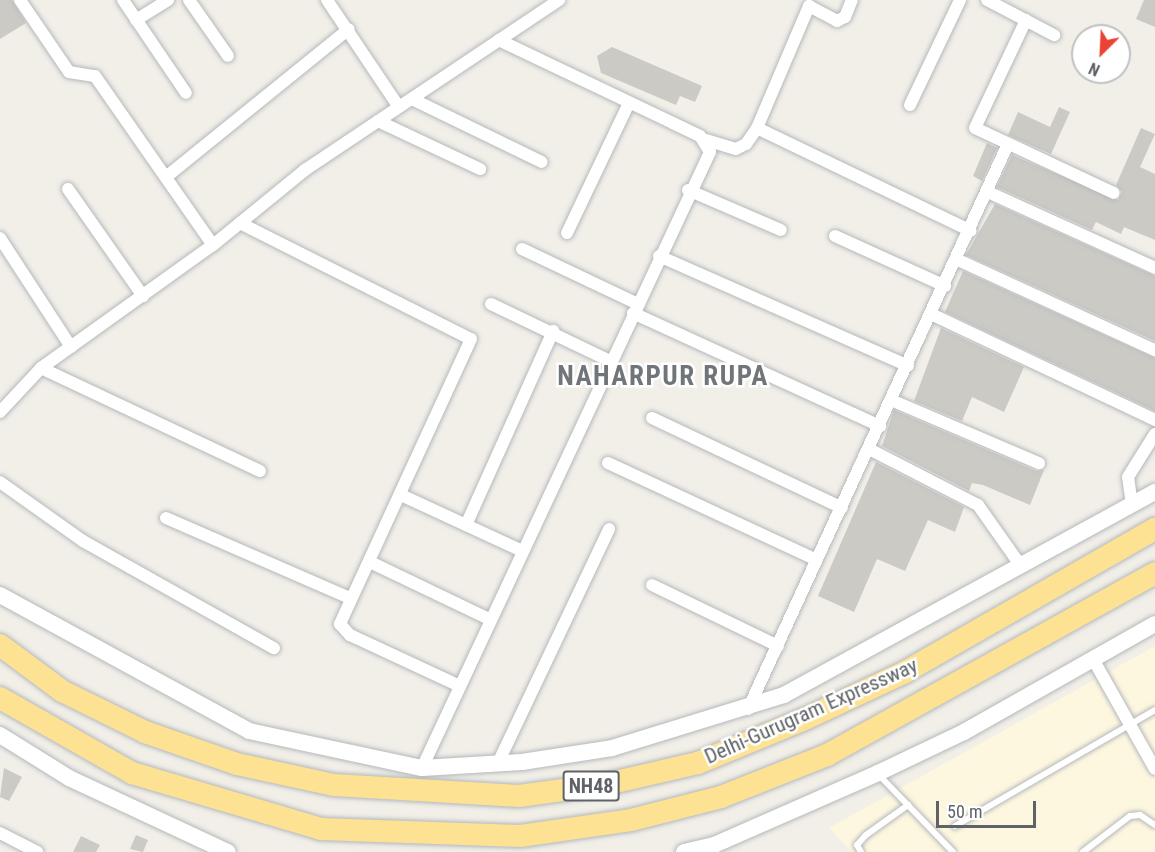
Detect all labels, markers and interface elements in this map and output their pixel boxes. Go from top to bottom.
north arrow [1071,24,1131,84]
text: N [1086,58,1103,80]
district label: NAHARPUR RUPA [557,361,769,393]
street label: Delhi-Gurugram Expressway [701,653,921,769]
road number: NH48 [562,769,620,803]
scale bar [939,789,1040,827]
text: 50 m [947,801,982,822]

